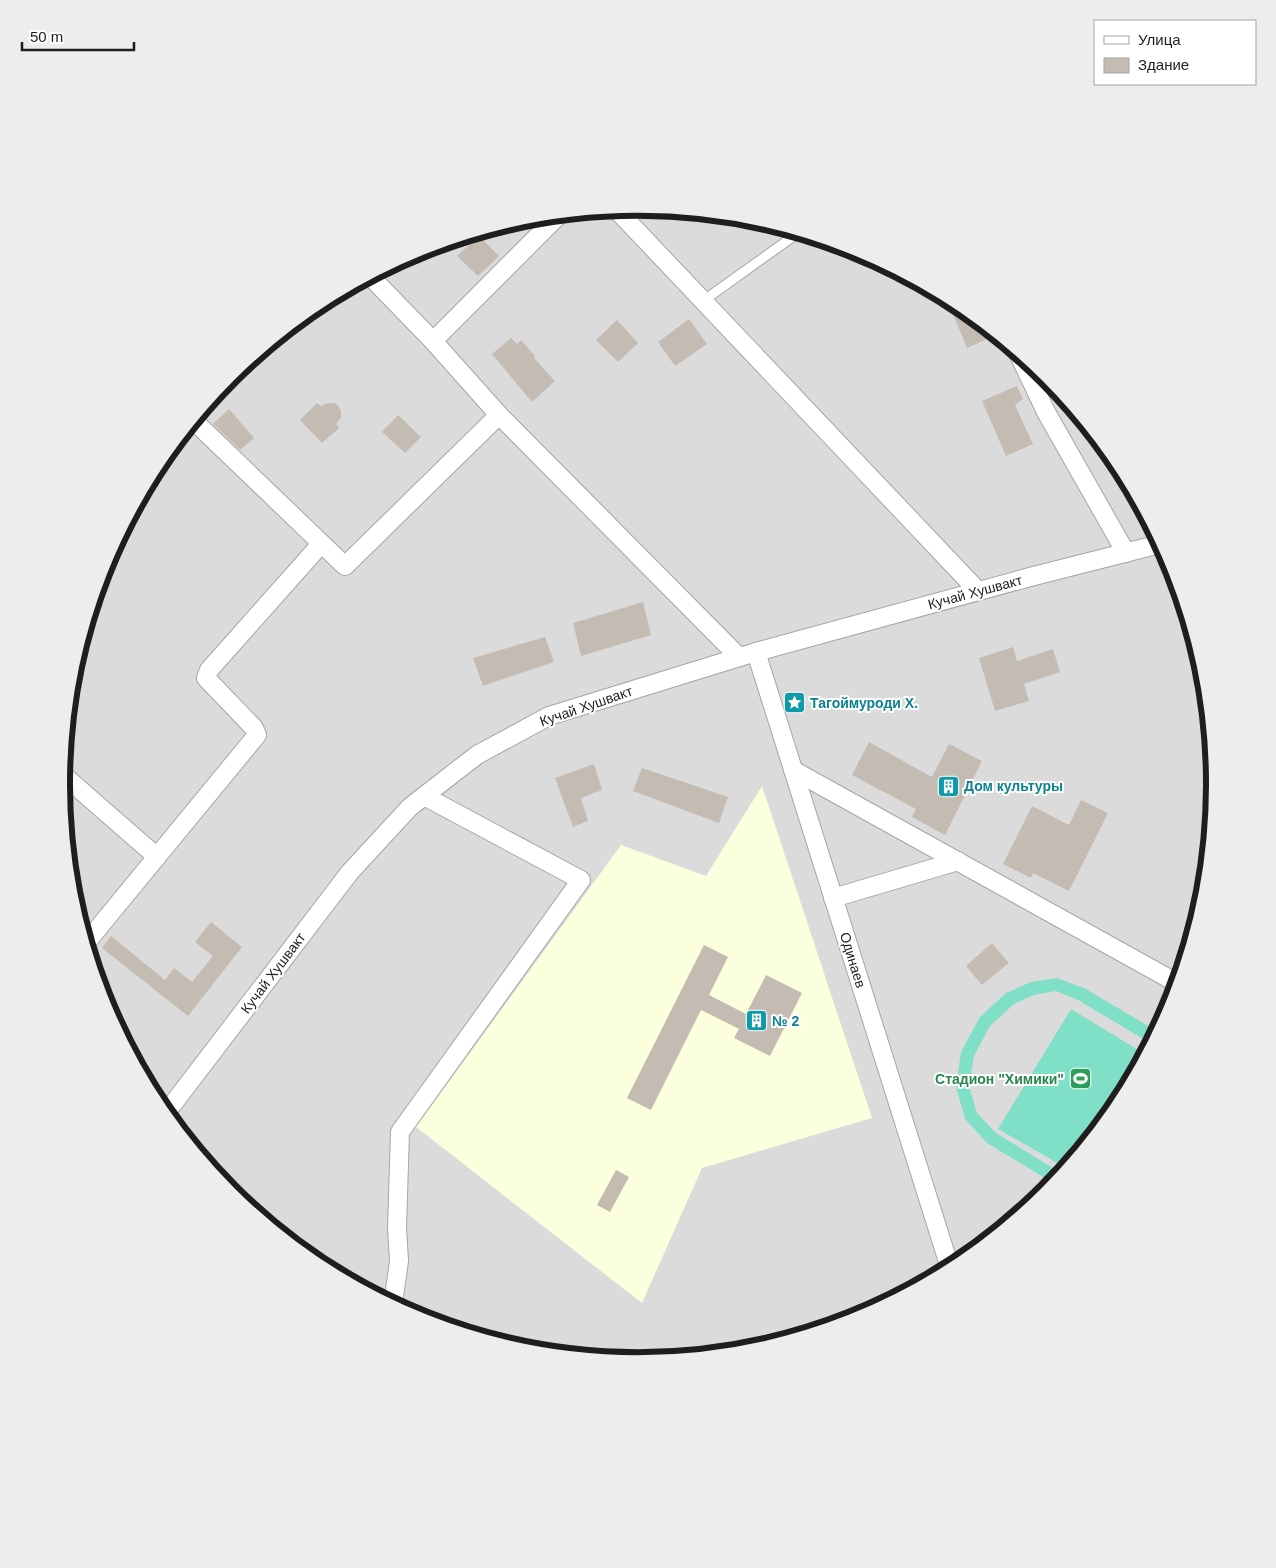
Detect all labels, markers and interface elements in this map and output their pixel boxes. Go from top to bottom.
scale bar [22,20,135,52]
legend [1094,20,1256,85]
text: 50 m [30,28,63,45]
text: Улица [1138,31,1181,48]
text: Здание [1138,56,1189,73]
street label: Кучай Хушвакт [926,572,1024,612]
street label: Кучай Хушвакт [538,682,635,729]
place icon: Тагоймуроди Х. [782,691,806,715]
place label: Тагоймуроди Х. [810,695,918,711]
building icon: Дом культуры [936,774,960,798]
place label: Дом культуры [964,778,1063,794]
street label: Кучай Хушвакт [237,929,309,1017]
street label: Одинаев [837,930,869,990]
building icon: № 2 [744,1009,768,1033]
place label: № 2 [772,1013,799,1029]
sports icon: Стадион "Химики" [1068,1067,1092,1091]
place label: Стадион "Химики" [935,1071,1064,1087]

